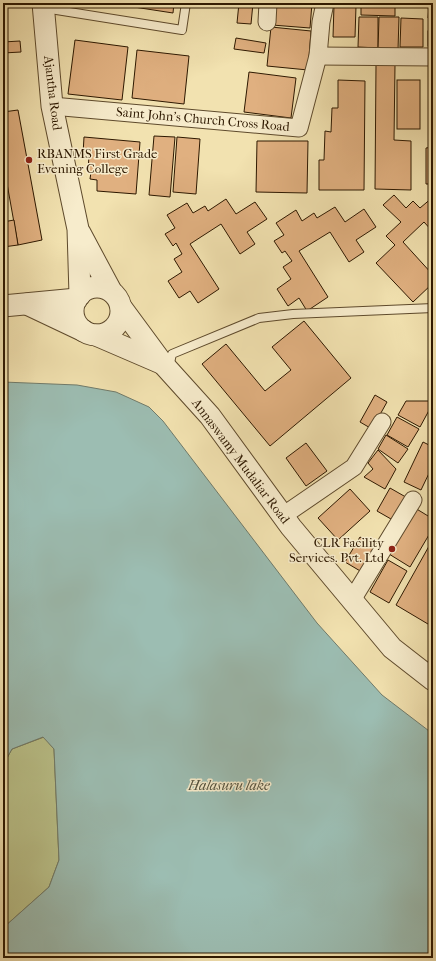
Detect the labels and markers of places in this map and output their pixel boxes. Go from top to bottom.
place label: RBANMS First Grade Evening College [37,146,158,176]
marker: RBANMS First Grade Evening College [24,155,34,165]
place label: CLR Facility Services. Pvt. Ltd [289,535,385,565]
marker: CLR Facility Services. Pvt. Ltd [387,544,397,554]

